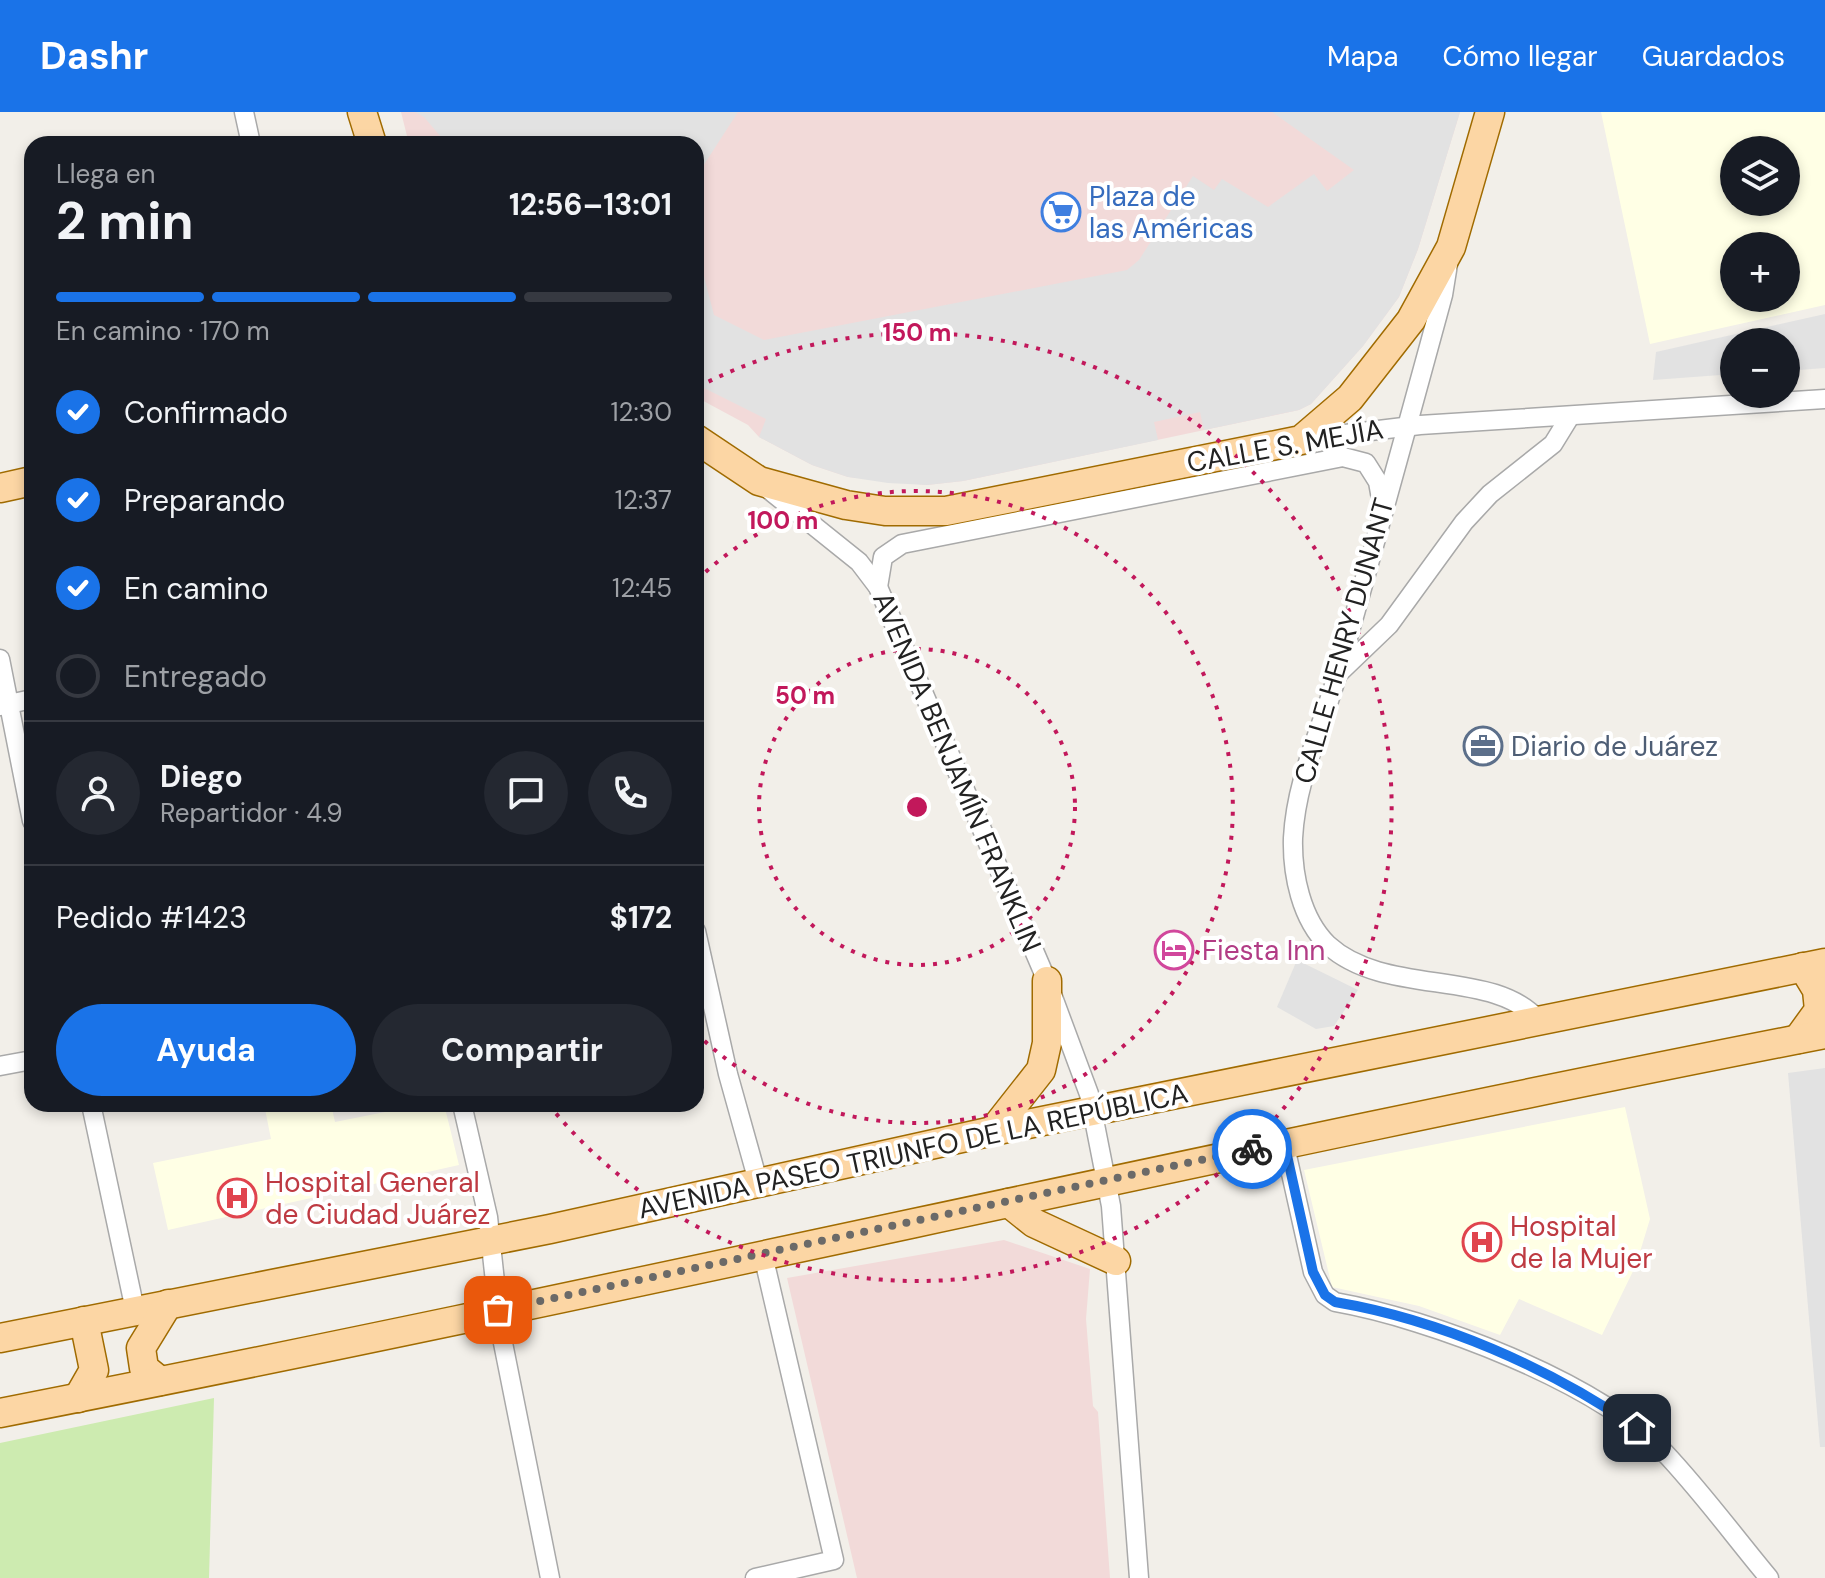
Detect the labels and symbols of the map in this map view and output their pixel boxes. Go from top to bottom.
place label: Plaza de las Américas [1089,178,1254,247]
supermarket icon: Plaza de las Américas [1040,191,1082,233]
text: 150 m [883,317,951,348]
street label: CALLE S. MEJÍA [1184,411,1386,481]
street label: CALLE HENRY DUNANT [1286,494,1402,788]
text: 100 m [748,505,818,536]
street label: AVENIDA BENJAMÍN FRANKLIN [864,586,1050,958]
text: 50 m [775,680,835,711]
office icon: Diario de Juárez [1462,725,1504,767]
place label: Diario de Juárez [1511,728,1718,765]
centre of rings [903,793,931,821]
hotel icon: Fiesta Inn [1153,929,1195,971]
place label: Fiesta Inn [1202,932,1325,969]
street label: AVENIDA PASEO TRIUNFO DE LA REPÚBLICA [635,1075,1191,1227]
courier [1212,1109,1292,1189]
place label: Hospital General de Ciudad Juárez [265,1164,490,1233]
hospital icon: Hospital General de Ciudad Juárez [216,1177,258,1219]
place label: Hospital de la Mujer [1510,1208,1653,1277]
hospital icon: Hospital de la Mujer [1461,1221,1503,1263]
pin [464,1276,532,1344]
pin [1603,1394,1671,1462]

